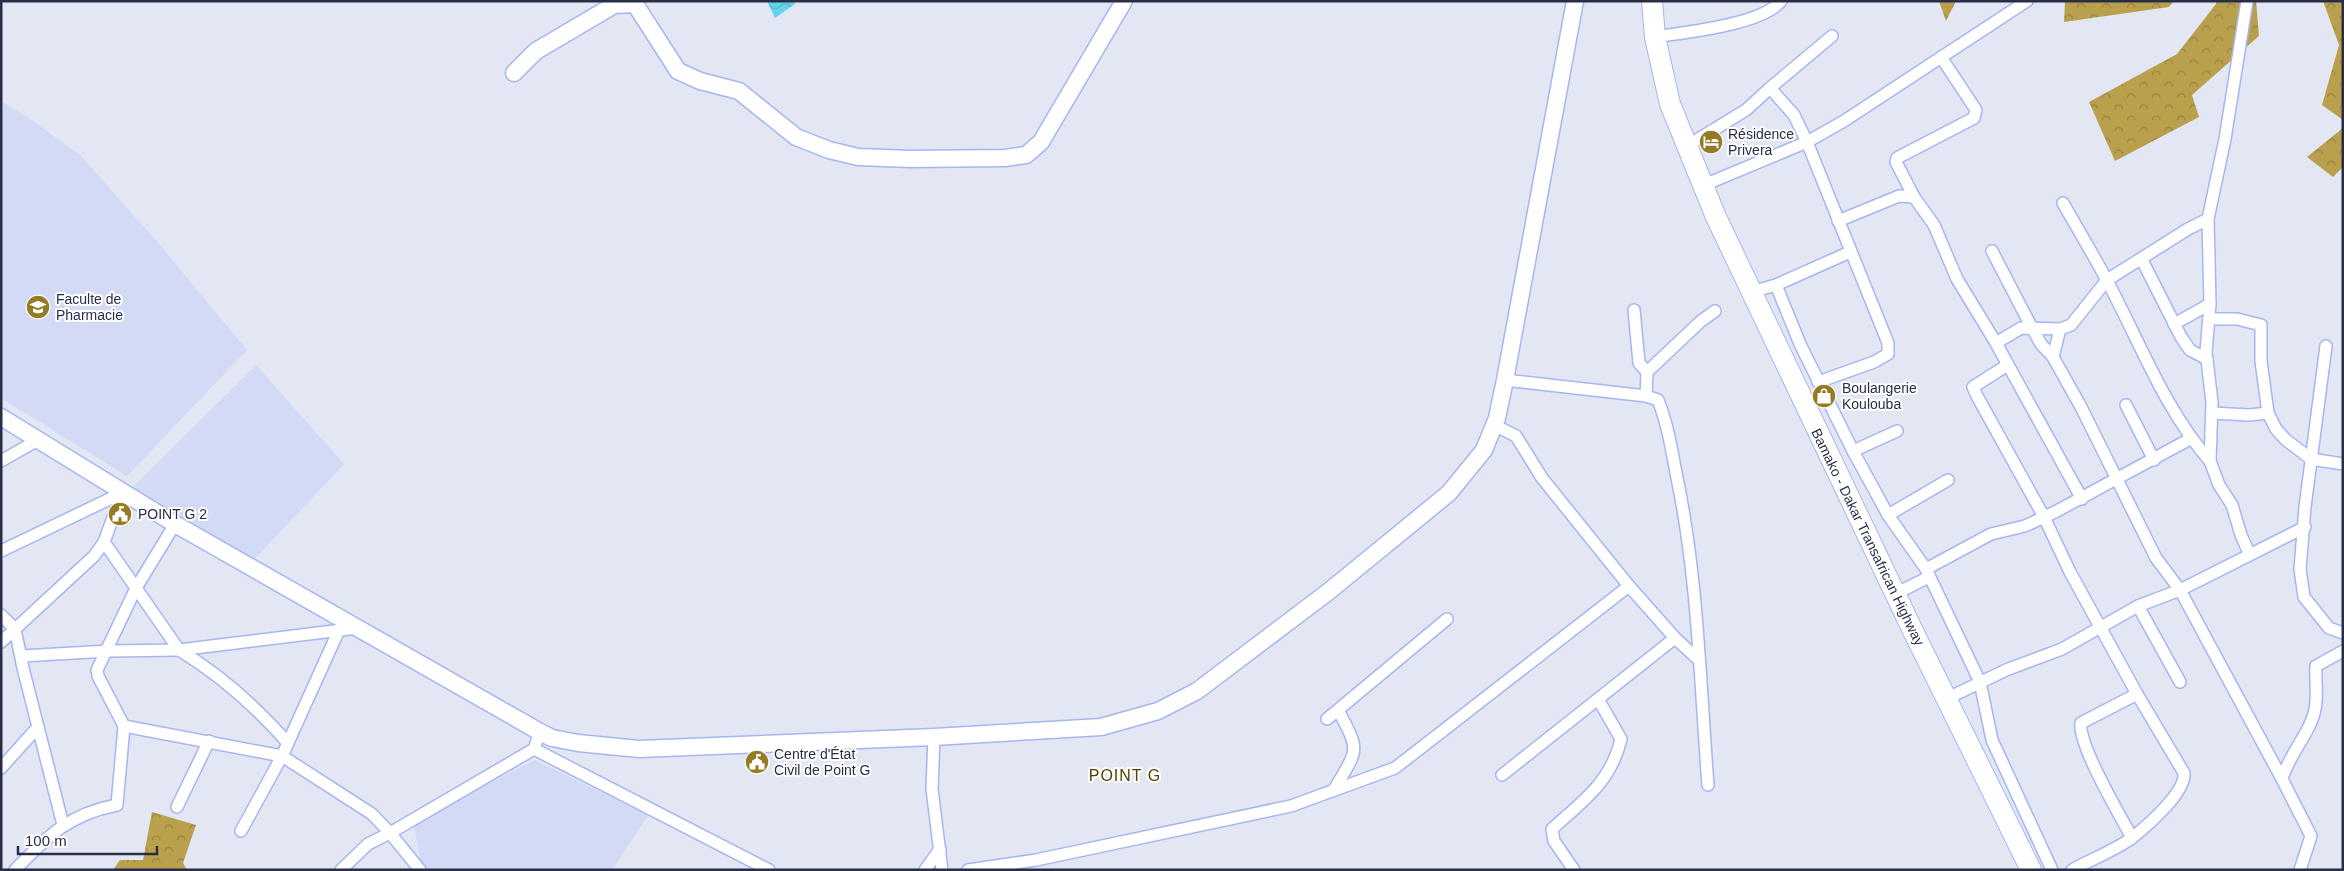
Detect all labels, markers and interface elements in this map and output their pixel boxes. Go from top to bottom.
place label: Résidence Privera [1728,126,1794,158]
hotel icon: Résidence Privera [1698,129,1724,155]
place label: Faculte de Pharmacie [56,291,123,323]
school or university icon: Faculte de Pharmacie [25,294,51,320]
place label: Boulangerie Koulouba [1842,380,1917,412]
shop icon: Boulangerie Koulouba [1811,383,1837,409]
street label: Bamako - Dakar Transafrican Highway [1808,426,1928,648]
public building icon: POINT G 2 [107,501,133,527]
place label: POINT G 2 [138,506,207,522]
place label: Centre d'État Civil de Point G [774,746,870,778]
public building icon: Centre d'État Civil de Point G [744,749,770,775]
district label: POINT G [1089,767,1161,784]
scale bar [18,824,156,856]
text: 100 m [25,832,67,849]

